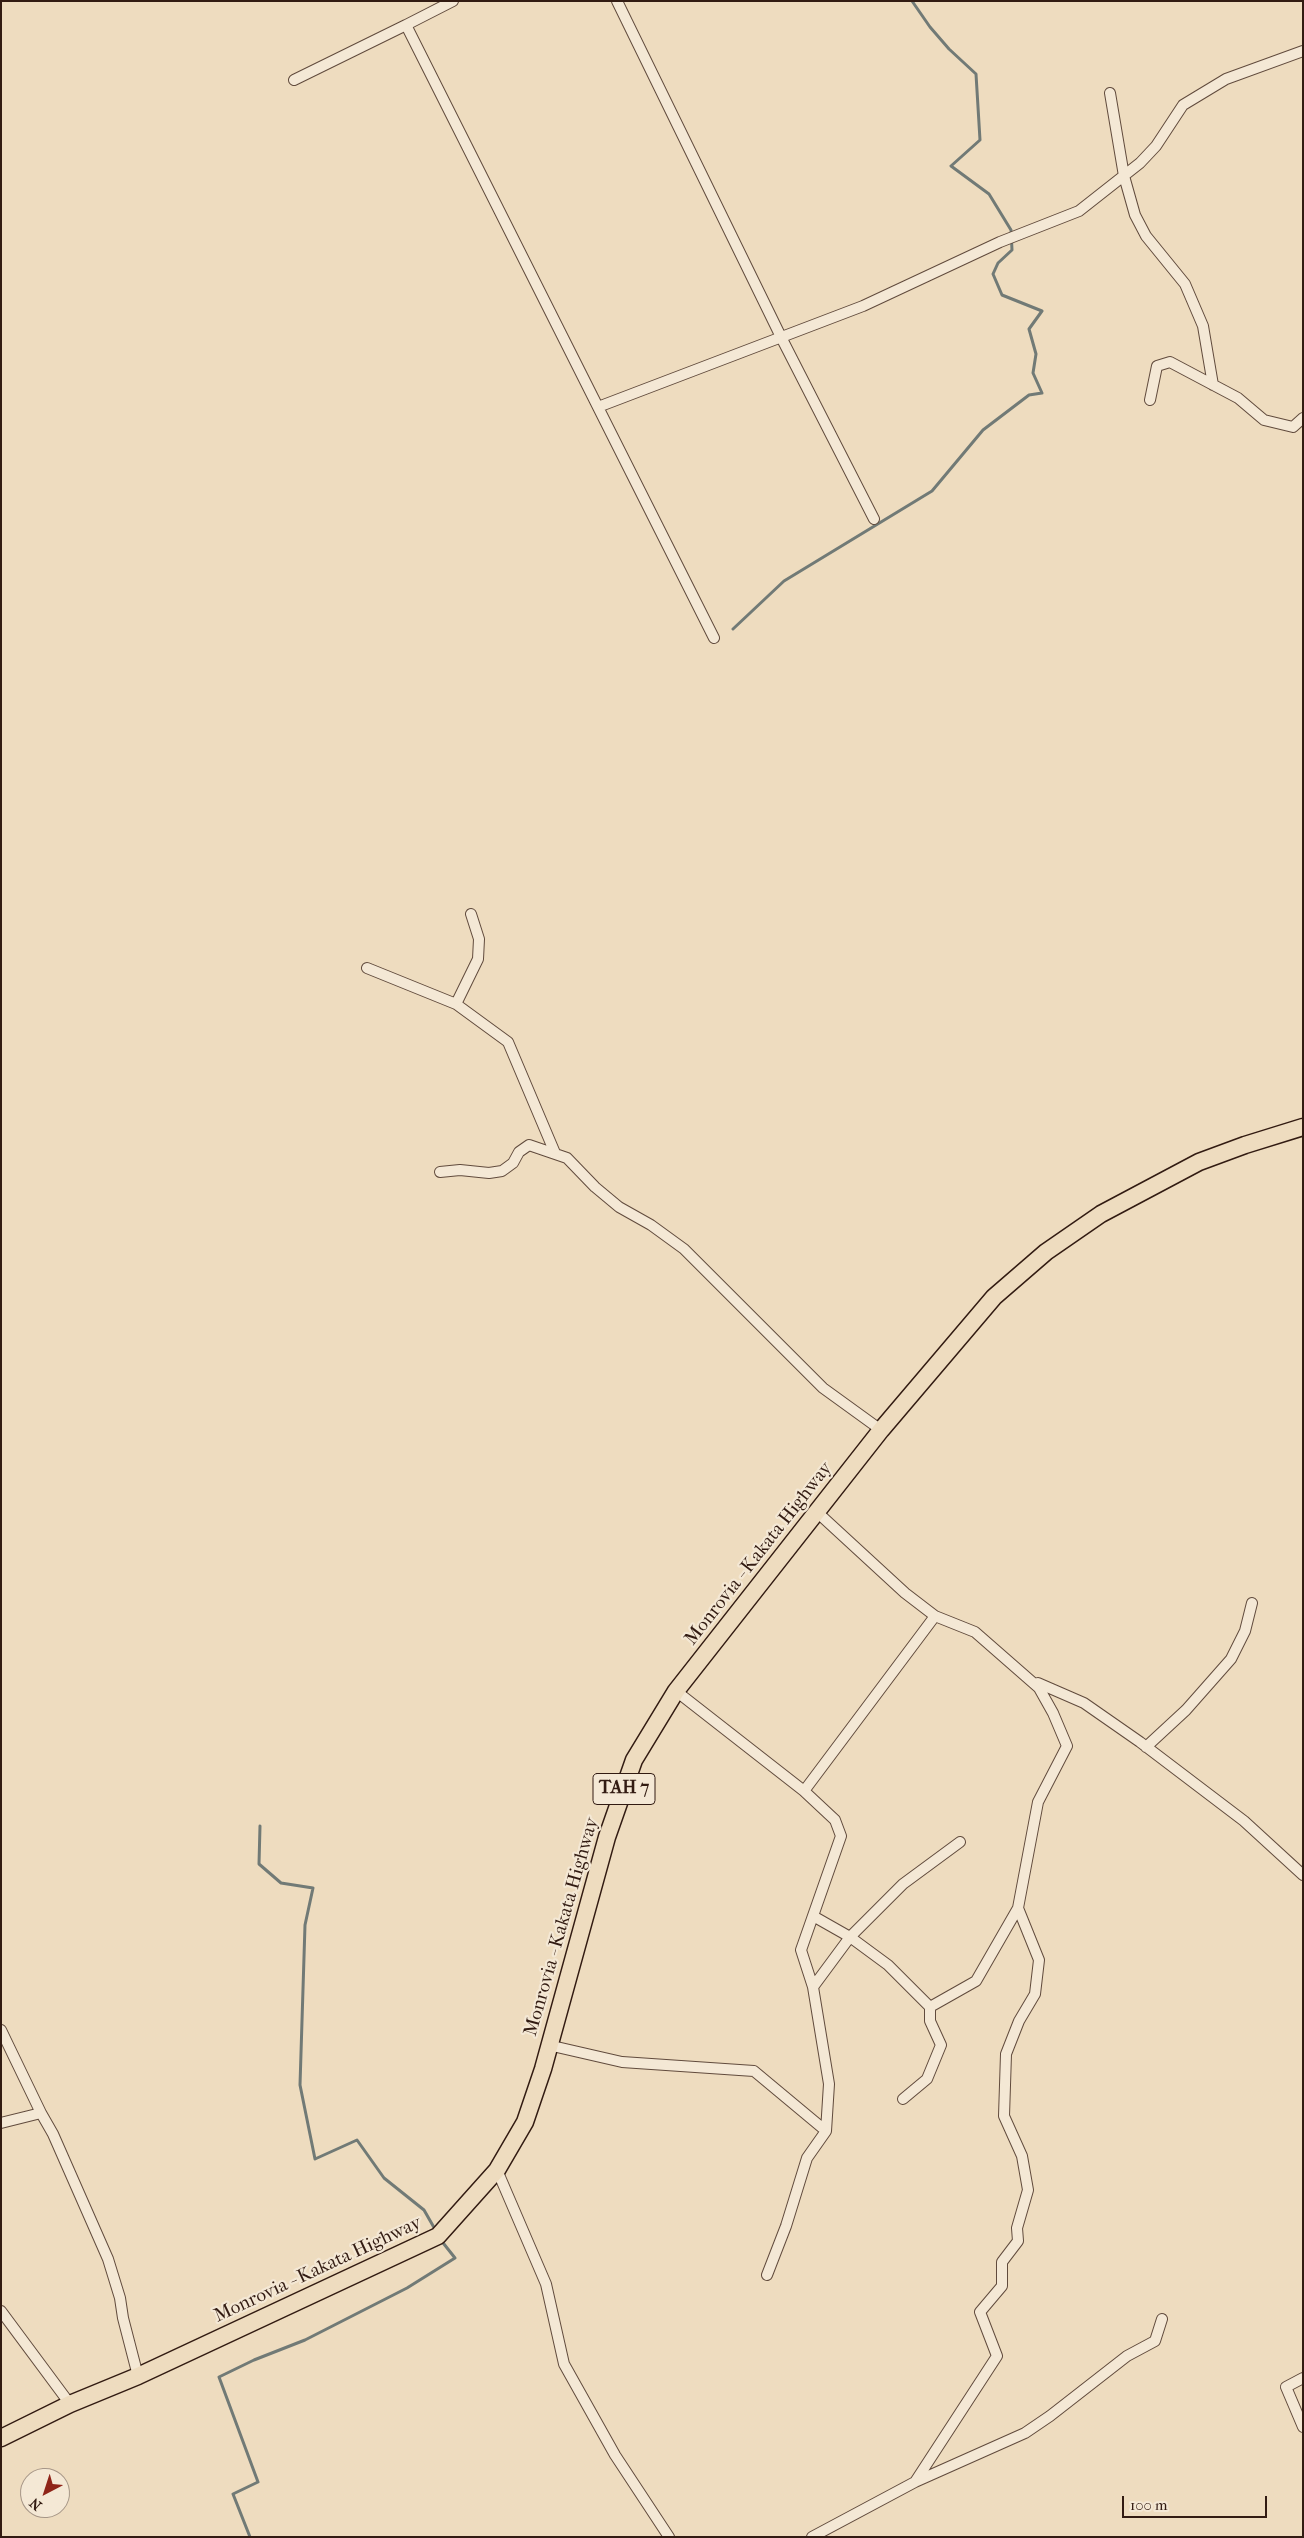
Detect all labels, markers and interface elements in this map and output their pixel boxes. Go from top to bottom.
street label: Monrovia - Kakata Highway [680,1458,838,1650]
road number: TAH 7 [593,1774,655,1805]
street label: Monrovia - Kakata Highway [520,1815,604,2039]
street label: Monrovia - Kakata Highway [211,2212,425,2328]
north arrow [20,2468,70,2518]
scale bar [1124,2486,1269,2518]
text: N [26,2494,45,2514]
text: 100 m [1130,2496,1168,2514]

